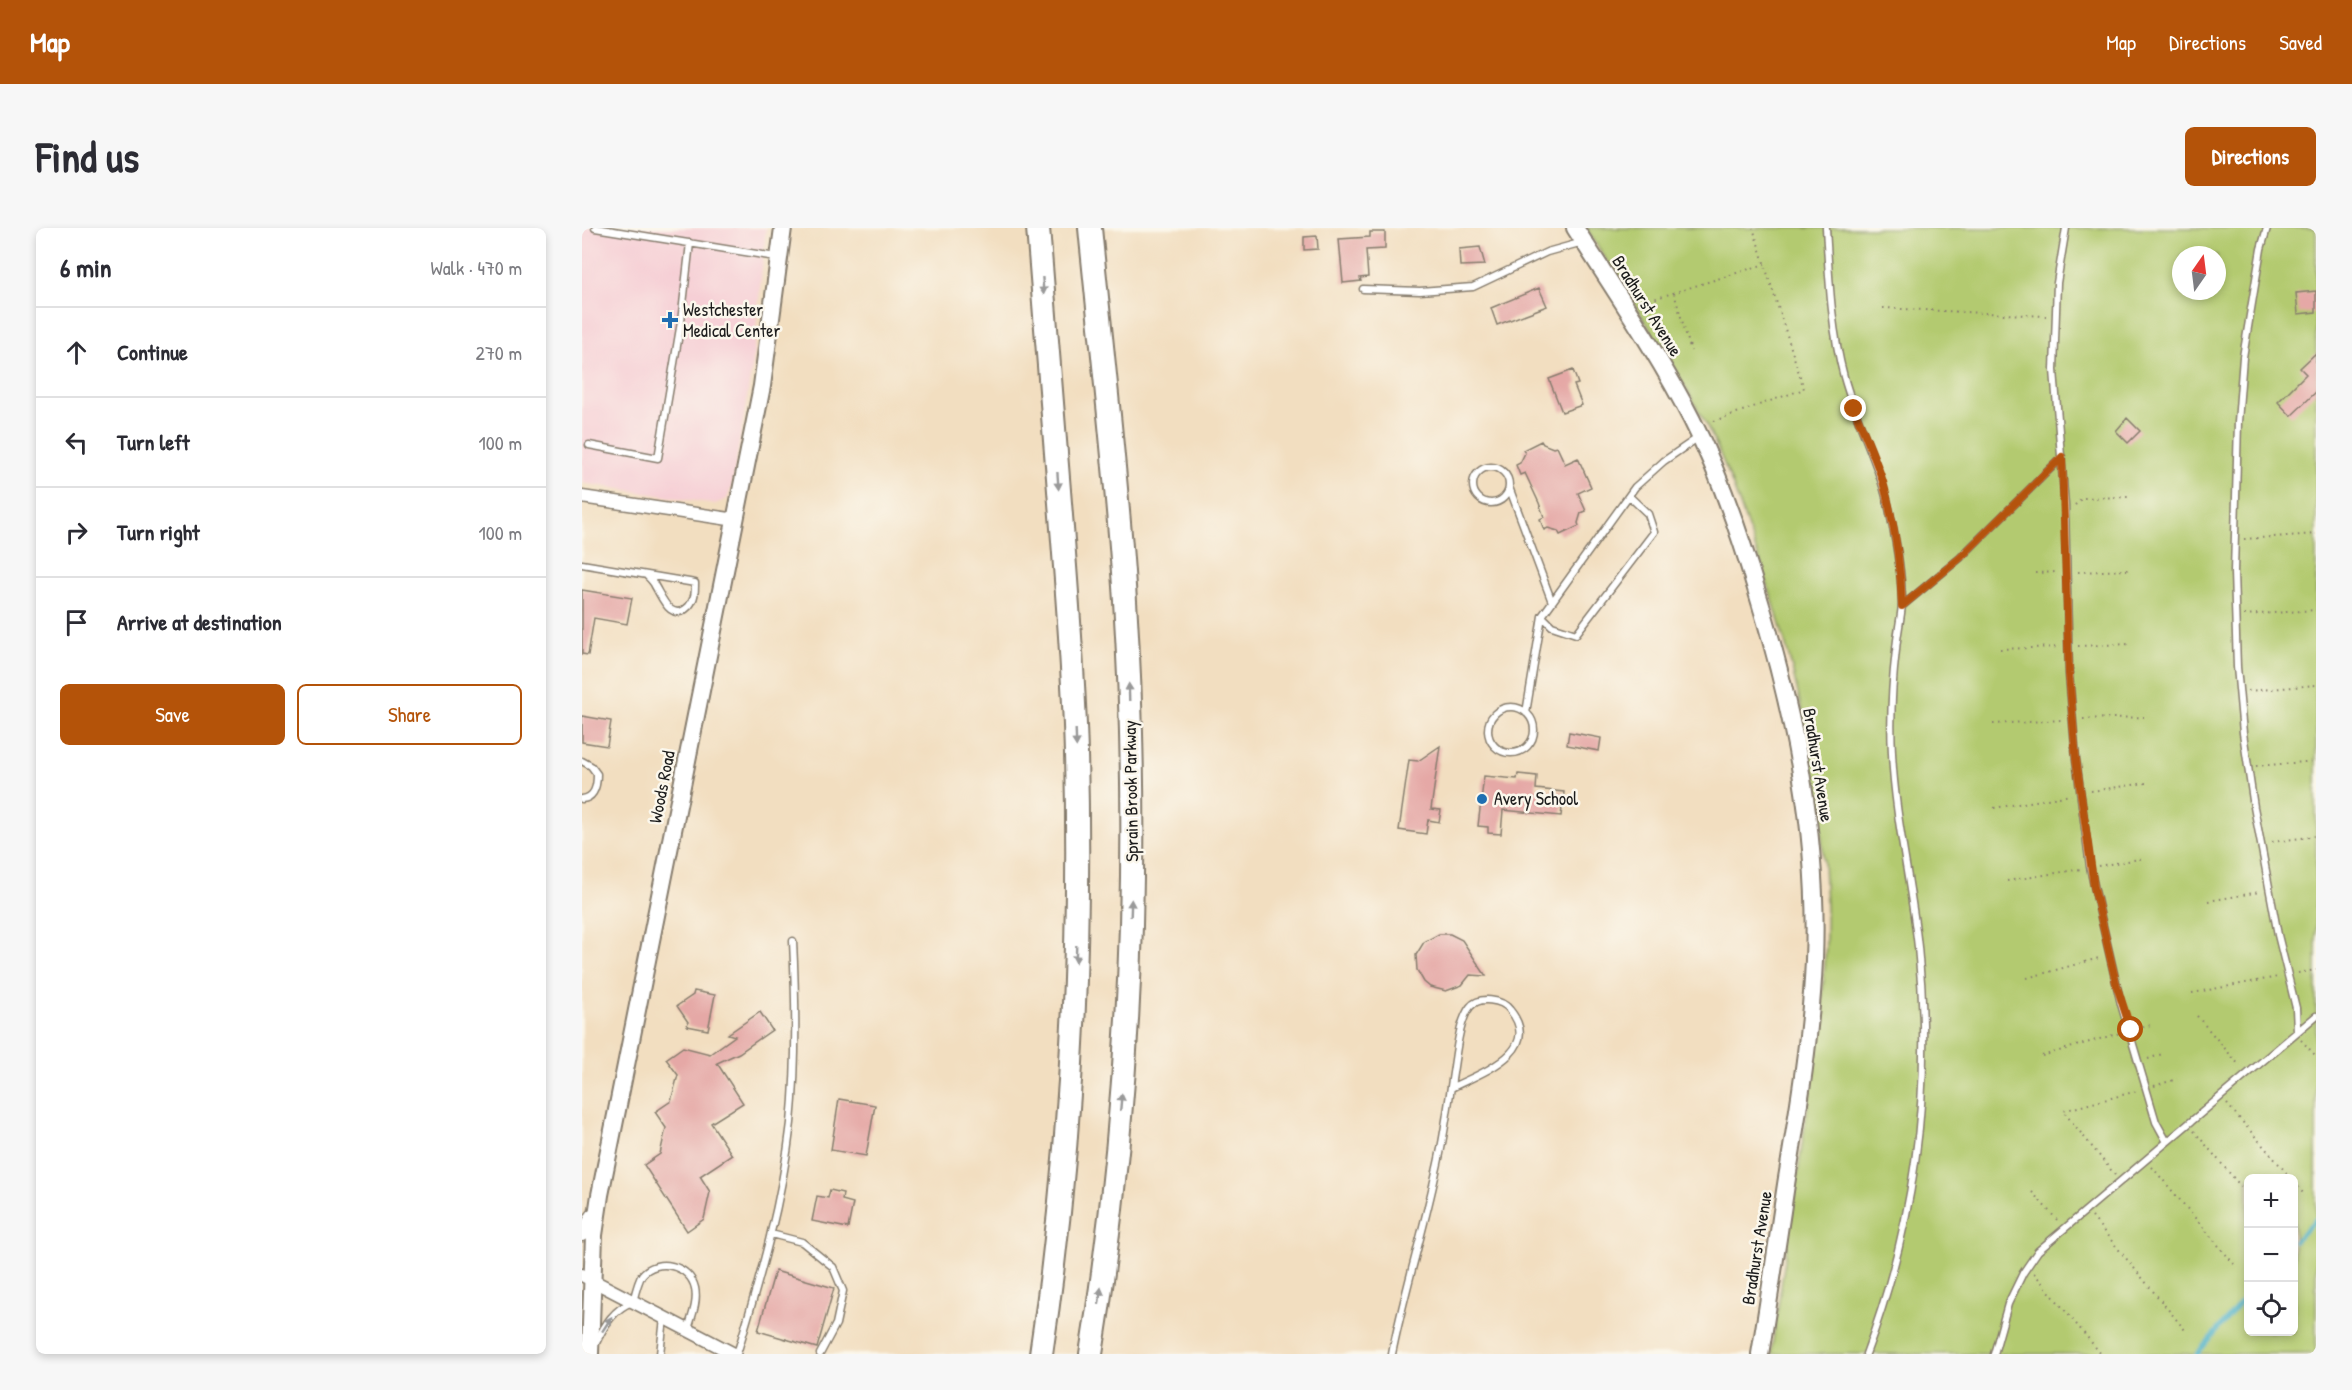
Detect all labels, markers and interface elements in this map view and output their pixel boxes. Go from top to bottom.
text: Map [30,23,70,61]
text: Map [2106,28,2136,57]
text: Directions [2169,28,2246,57]
text: Saved [2279,28,2322,57]
button: Directions [2185,127,2316,186]
text: Find us [36,128,139,185]
north arrow [2172,246,2226,300]
text: 6 min [60,250,112,285]
street label: Bradhurst Avenue [1606,250,1688,361]
text: Walk · 470 m [430,254,522,281]
one-way arrow [1038,277,1048,296]
place label: Westchester Medical Center [683,297,780,343]
marker: Westchester Medical Center [661,311,679,329]
icon: ahead [60,336,93,369]
text: Continue [117,337,188,367]
text: 270 m [476,339,522,366]
route end [1840,395,1866,421]
icon: left [60,426,93,459]
text: Turn left [117,427,190,457]
text: 100 m [479,429,522,456]
one-way arrow [1053,471,1063,490]
icon: right [60,516,93,549]
text: Turn right [117,517,200,547]
text: 100 m [479,519,522,546]
icon: arrive [60,606,93,639]
text: Arrive at destination [117,607,282,637]
one-way arrow [1124,682,1134,701]
button: Save [60,684,285,745]
button: Share [297,684,522,745]
street label: Bradhurst Avenue [1797,706,1840,824]
street label: Sprain Brook Parkway [1117,720,1144,862]
one-way arrow [1071,729,1080,748]
street label: Woods Road [642,749,681,825]
place label: Avery School [1494,786,1578,811]
marker: Avery School [1475,792,1489,806]
one-way arrow [1126,898,1136,917]
one-way arrow [1072,945,1081,964]
route start [2117,1016,2143,1042]
one-way arrow [1116,1093,1126,1112]
map controls [2244,1174,2298,1336]
button: + [2244,1174,2298,1228]
street label: Bradhurst Avenue [1735,1189,1778,1307]
button: − [2244,1228,2298,1282]
button: locate [2244,1282,2298,1336]
one-way arrow [1095,1287,1104,1306]
one-way arrow [602,1315,613,1332]

